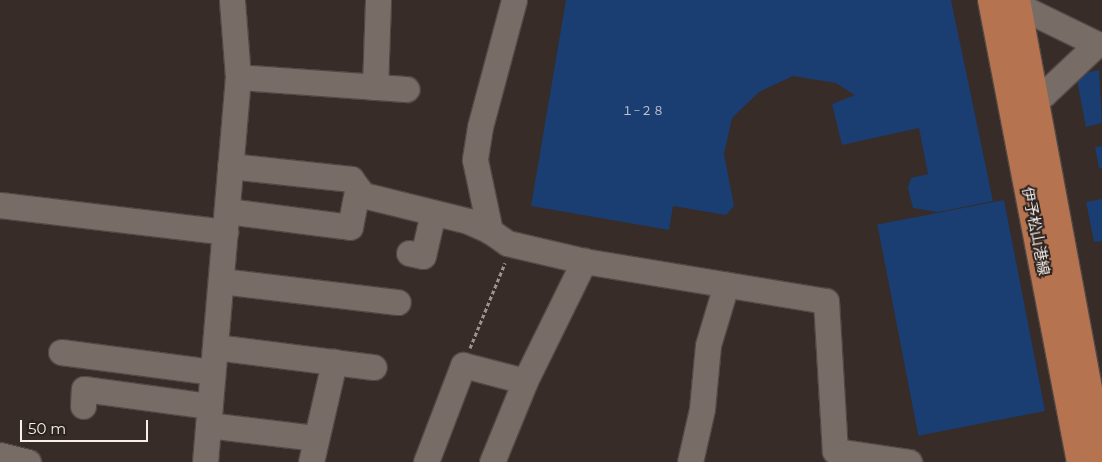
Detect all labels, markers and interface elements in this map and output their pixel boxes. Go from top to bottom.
house number: １−２８ [622,104,664,118]
street label: 伊予松山港線 [1019,185,1053,277]
scale bar [22,410,150,442]
text: 50 m [28,419,66,438]

